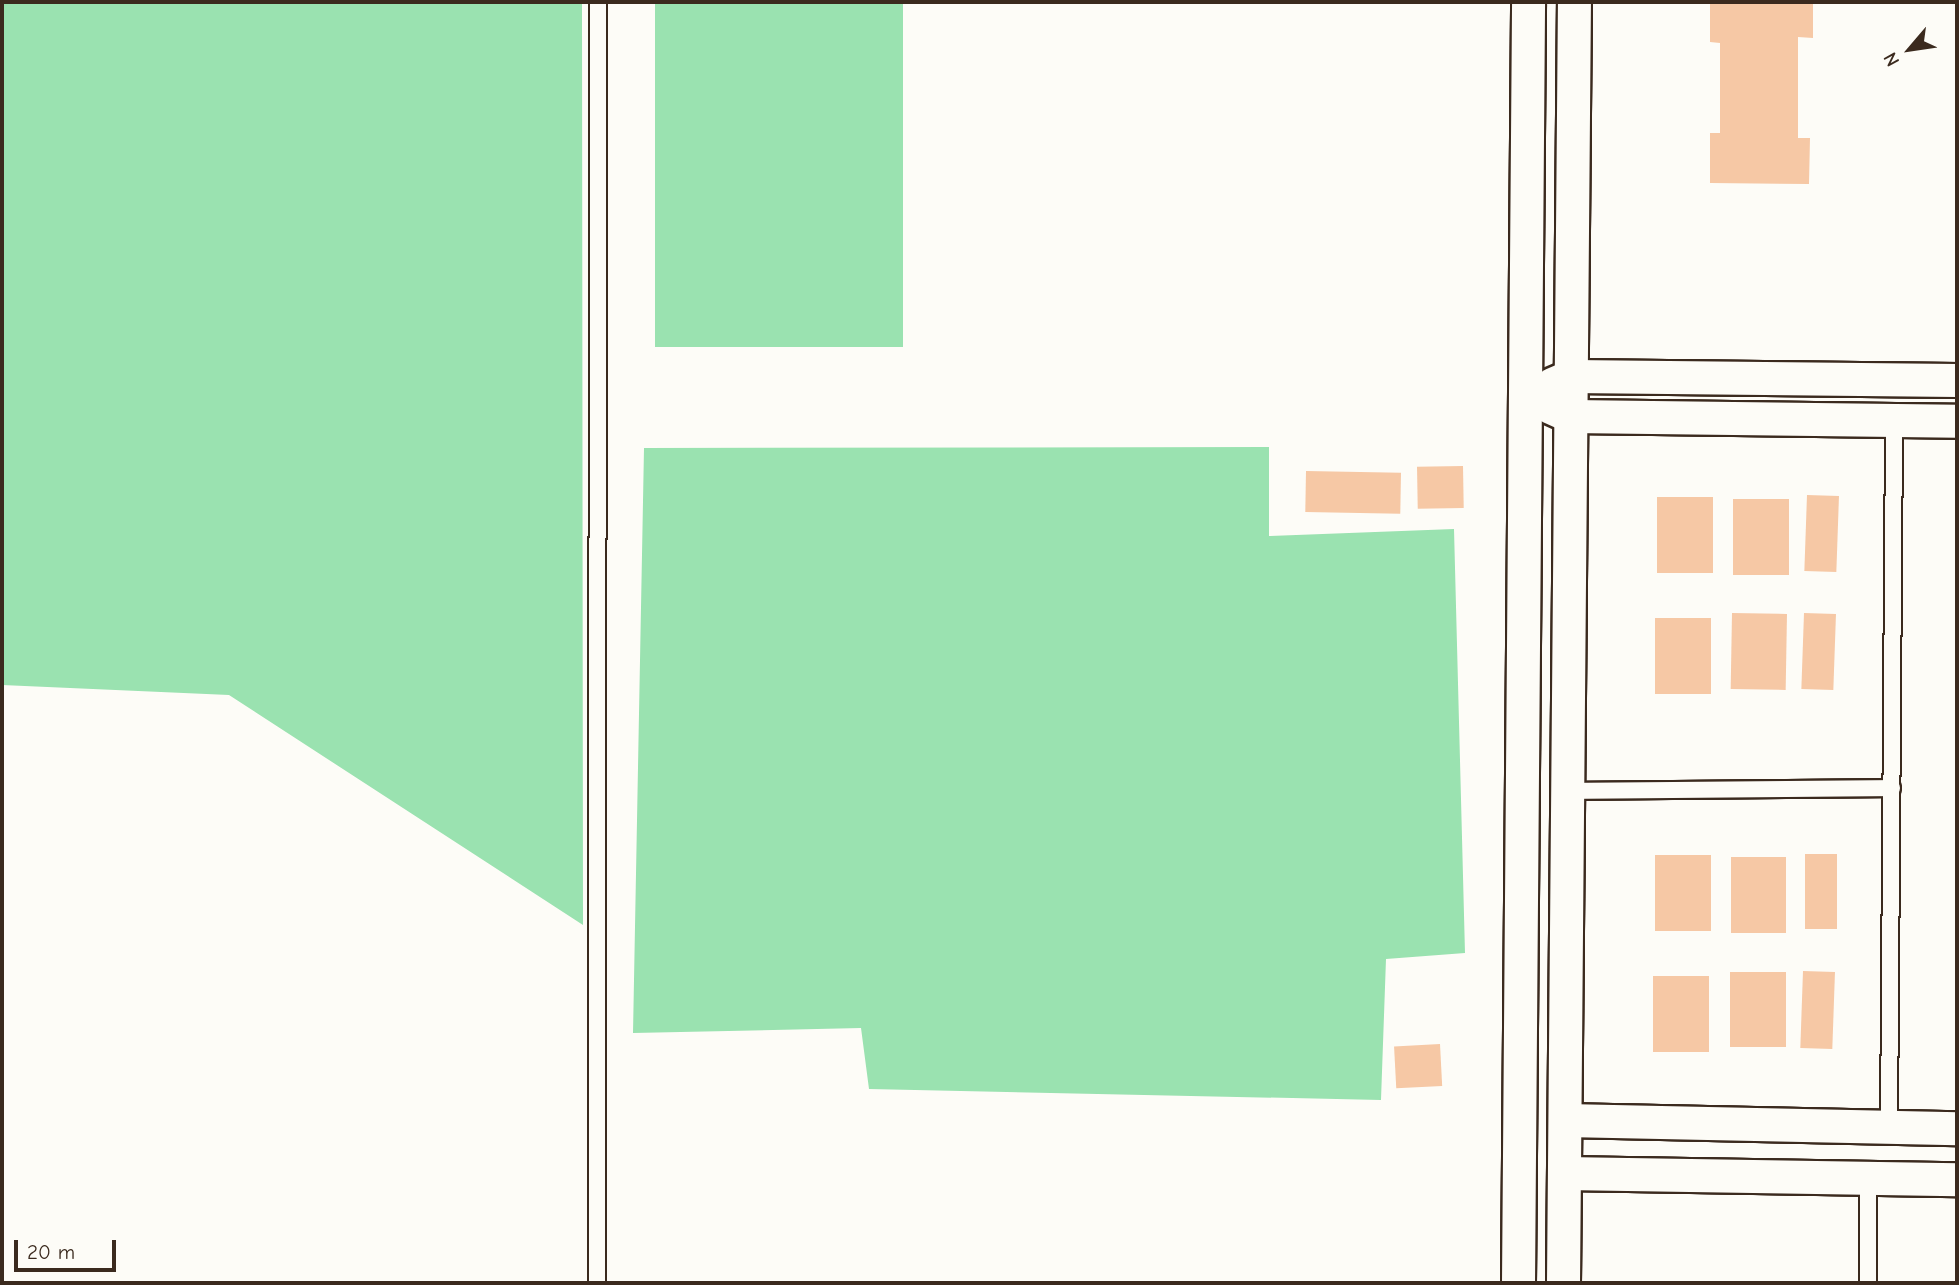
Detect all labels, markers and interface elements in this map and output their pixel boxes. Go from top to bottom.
north arrow [1875,14,1945,84]
text: N [1879,48,1904,70]
scale bar [18,1226,119,1270]
text: 20 m [27,1240,75,1264]

